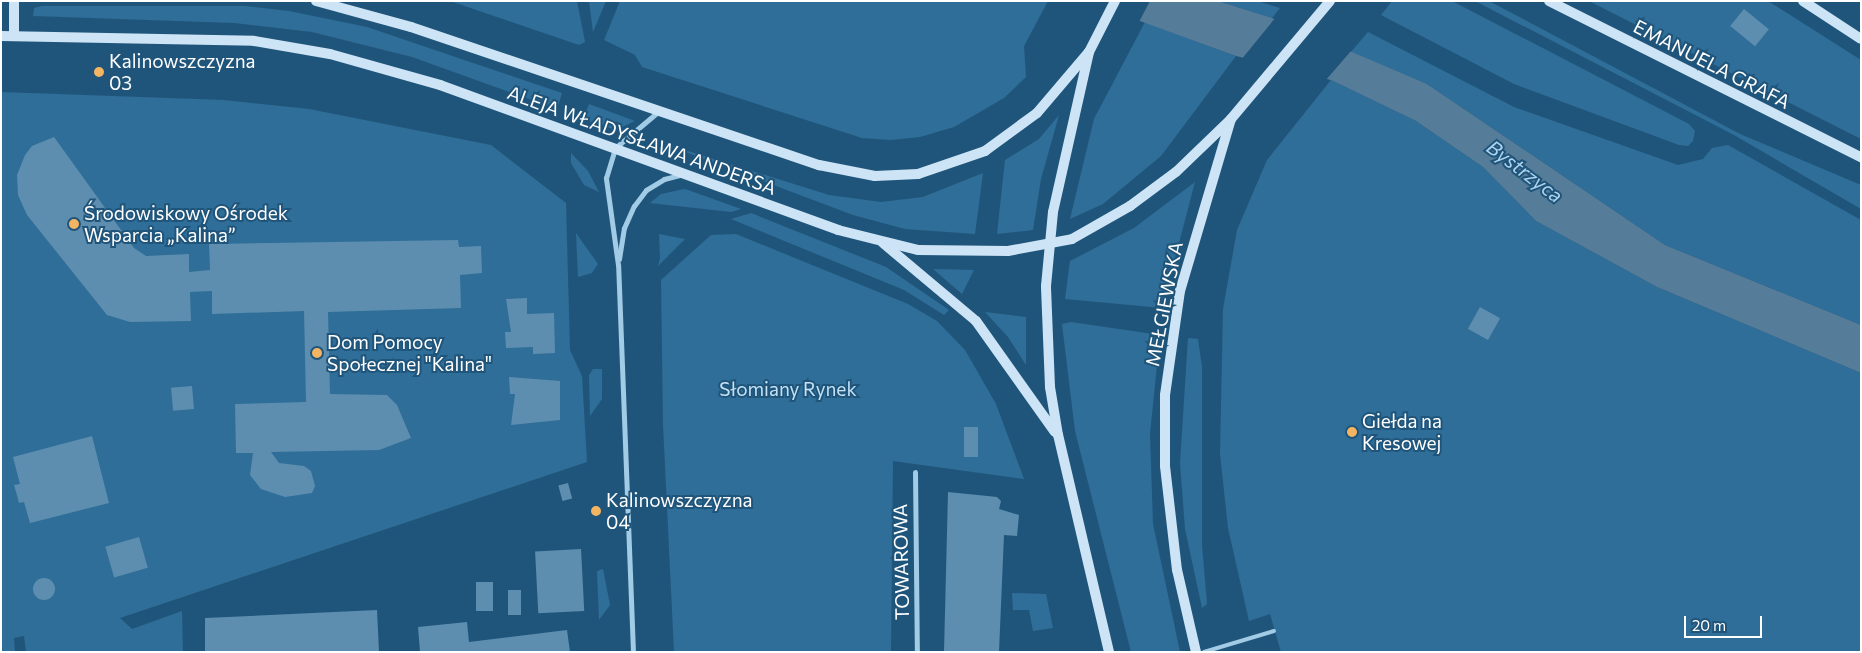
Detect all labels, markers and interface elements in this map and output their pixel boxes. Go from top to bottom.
street label: EMANUELA GRAFA [1630,15,1794,113]
place label: Kalinowszczyzna 03 [109,50,255,94]
marker: Kalinowszczyzna 03 [93,66,105,78]
street label: ALEJA WŁADYSŁAWA ANDERSA [504,81,780,199]
water label: Bystrzyca [1482,135,1568,207]
place label: Środowiskowy Ośrodek Wsparcia „Kalina” [84,202,288,246]
marker: Środowiskowy Ośrodek Wsparcia „Kalina” [68,218,80,230]
street label: MEŁGIEWSKA [1141,240,1187,368]
place label: Dom Pomocy Społecznej "Kalina" [327,331,492,375]
marker: Dom Pomocy Społecznej "Kalina" [311,347,323,359]
park label: Słomiany Rynek [719,378,857,400]
place label: Giełda na Kresowej [1362,410,1442,454]
marker: Giełda na Kresowej [1346,426,1358,438]
place label: Kalinowszczyzna 04 [606,489,752,533]
street label: TOWAROWA [889,504,913,620]
marker: Kalinowszczyzna 04 [590,505,602,517]
scale bar [1687,606,1764,638]
text: 20 m [1692,616,1726,634]

